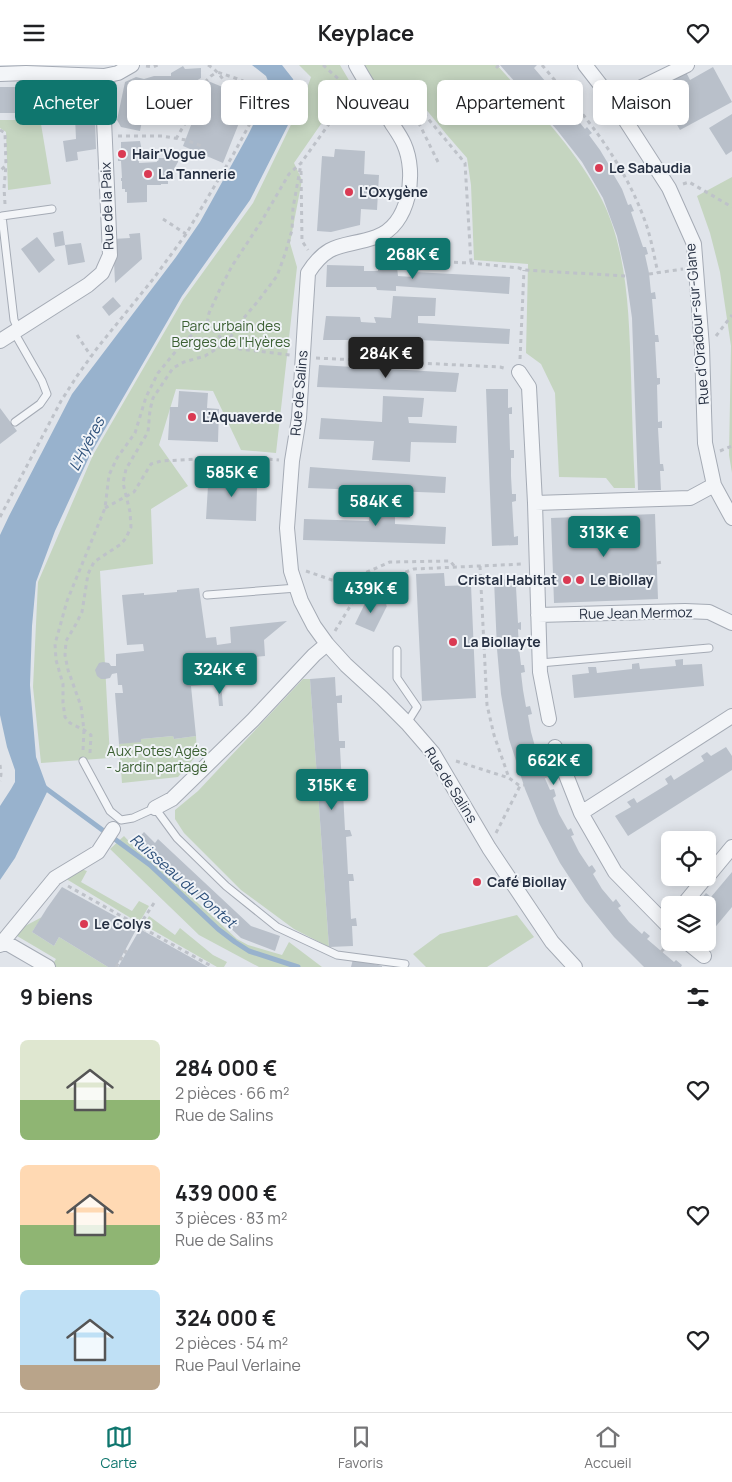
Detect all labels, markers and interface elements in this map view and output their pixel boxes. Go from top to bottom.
text: Keyplace [318,18,414,48]
icon: menu [20,19,48,47]
icon: heart [684,19,712,47]
chip: Acheter [15,80,117,125]
chip: Louer [127,80,211,125]
chip: Filtres [221,80,308,125]
chip: Nouveau [318,80,427,125]
chip: Appartement [437,80,583,125]
chip: Maison [593,80,689,125]
place label: Hair'Vogue [132,144,206,163]
marker: Hair'Vogue [116,148,128,160]
place label: Le Sabaudia [609,158,691,177]
street label: Rue de la Paix [95,161,118,250]
marker: Le Sabaudia [593,162,605,174]
place label: La Tannerie [158,164,236,183]
marker: La Tannerie [142,168,154,180]
place label: L'Oxygène [359,182,428,201]
marker: L'Oxygène [343,186,355,198]
pin: 268K € [372,237,454,280]
text: 268K € [386,243,440,265]
street label: Rue d'Oradour-sur-Glane [680,243,713,406]
park label: Parc urbain des Berges de l'Hyères [172,316,290,351]
pin: 284K € [345,337,427,379]
text: 284K € [359,342,413,364]
street label: Rue de Salins [285,349,312,437]
place label: L'Aquaverde [202,407,283,426]
marker: L'Aquaverde [186,411,198,423]
water label: L'Hyères [64,412,110,474]
pin: 585K € [191,455,273,498]
text: 585K € [206,461,258,483]
pin: 584K € [335,485,417,527]
text: 584K € [349,490,403,512]
pin: 313K € [563,515,645,558]
text: 313K € [579,521,629,543]
place label: Cristal Habitat [458,570,557,589]
place label: Le Biollay [590,570,654,589]
pin: 439K € [330,571,412,614]
marker: Cristal Habitat [561,574,573,586]
marker: Le Biollay [574,574,586,586]
text: 439K € [344,577,398,599]
street label: Rue Jean Mermoz [579,602,693,623]
place label: La Biollayte [463,632,541,651]
marker: La Biollayte [447,636,459,648]
pin: 324K € [179,653,261,695]
text: 324K € [194,658,246,680]
park label: Aux Potes Agés - Jardin partagé [106,741,208,776]
street label: Rue de Salins [421,743,482,826]
pin: 662K € [513,743,595,786]
text: 662K € [527,749,581,771]
pin: 315K € [291,769,373,811]
text: 315K € [307,774,357,796]
water label: Ruisseau du Pontet [126,829,242,934]
map controls [661,831,716,951]
button: locate [661,831,716,886]
place label: Café Biollay [487,872,567,891]
marker: Café Biollay [471,876,483,888]
button: layers [661,896,716,951]
place label: Le Colys [94,914,151,933]
marker: Le Colys [78,918,90,930]
text: 9 biens [20,983,93,1011]
icon: filters [684,983,712,1011]
text: 284 000 € [175,1054,277,1082]
icon: home [60,1060,120,1120]
icon: heart [684,1076,712,1104]
text: 2 pièces · 66 m² [175,1082,289,1104]
text: Rue de Salins [175,1104,273,1126]
text: 439 000 € [175,1179,277,1207]
icon: home [60,1185,120,1245]
icon: heart [684,1201,712,1229]
text: 3 pièces · 83 m² [175,1207,287,1229]
text: Rue de Salins [175,1229,273,1251]
text: 324 000 € [175,1304,276,1332]
icon: home [60,1310,120,1370]
icon: heart [684,1326,712,1354]
text: 2 pièces · 54 m² [175,1332,288,1354]
text: Rue Paul Verlaine [175,1354,301,1376]
tab: Carte [101,1423,137,1472]
tab: Favoris [338,1423,383,1472]
tab: Accueil [584,1423,631,1472]

